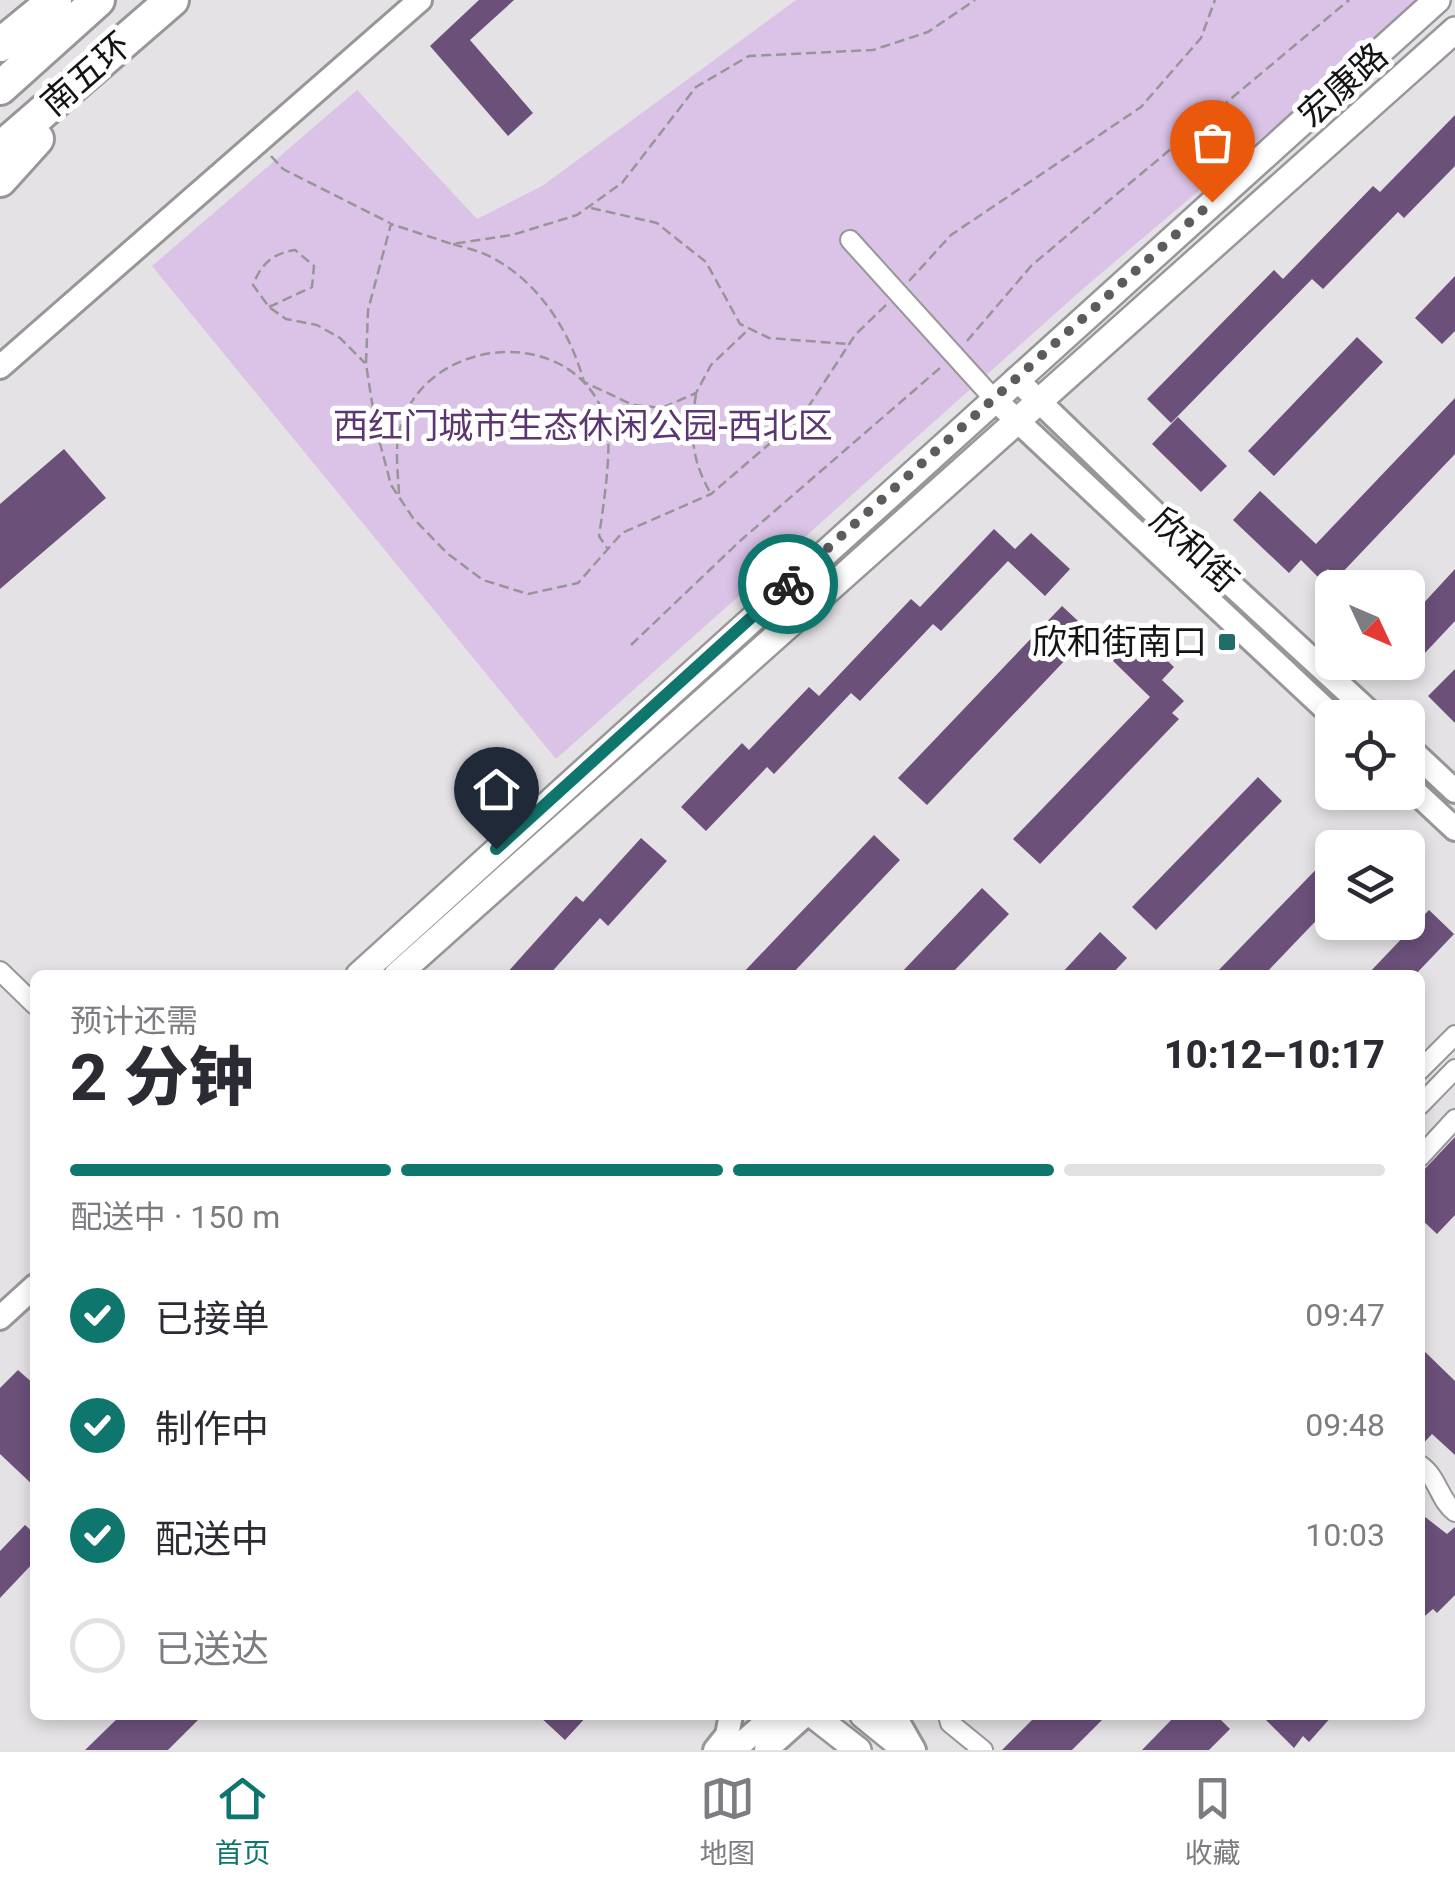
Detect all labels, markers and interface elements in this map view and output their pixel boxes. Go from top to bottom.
street label: 南五环 [33,24,139,124]
street label: 宏康路 [1291,35,1396,136]
pin [1170,100,1255,203]
icon: bag [1185,115,1240,170]
park label: 西红门城市生态休闲公园-西北区 [333,406,833,447]
street label: 欣和街 [1141,500,1246,601]
courier [738,534,838,634]
icon: bike [761,557,816,612]
north arrow [1315,570,1425,680]
map controls [1315,570,1425,940]
place label: 欣和街南口 [1032,622,1207,663]
marker: 欣和街南口 [1216,631,1238,653]
button: locate [1315,700,1425,810]
pin [454,747,539,850]
icon: home [469,762,524,817]
button: layers [1315,830,1425,940]
text: 预计还需 [70,1002,198,1040]
text: 10:12–10:17 [1164,1033,1385,1077]
text: 2 分钟 [70,1040,254,1116]
text: 配送中 · 150 m [70,1198,280,1236]
icon: check [70,1288,125,1343]
text: 09:47 [1305,1296,1385,1334]
text: 已接单 [155,1297,269,1341]
icon: check [70,1398,125,1453]
text: 09:48 [1305,1406,1385,1444]
text: 制作中 [155,1407,269,1451]
icon: check [70,1508,125,1563]
text: 10:03 [1305,1516,1385,1554]
text: 配送中 [155,1517,269,1561]
text: 已送达 [155,1627,269,1671]
tab: 首页 [214,1771,271,1871]
tab: 地图 [699,1771,756,1871]
tab: 收藏 [1184,1771,1241,1871]

